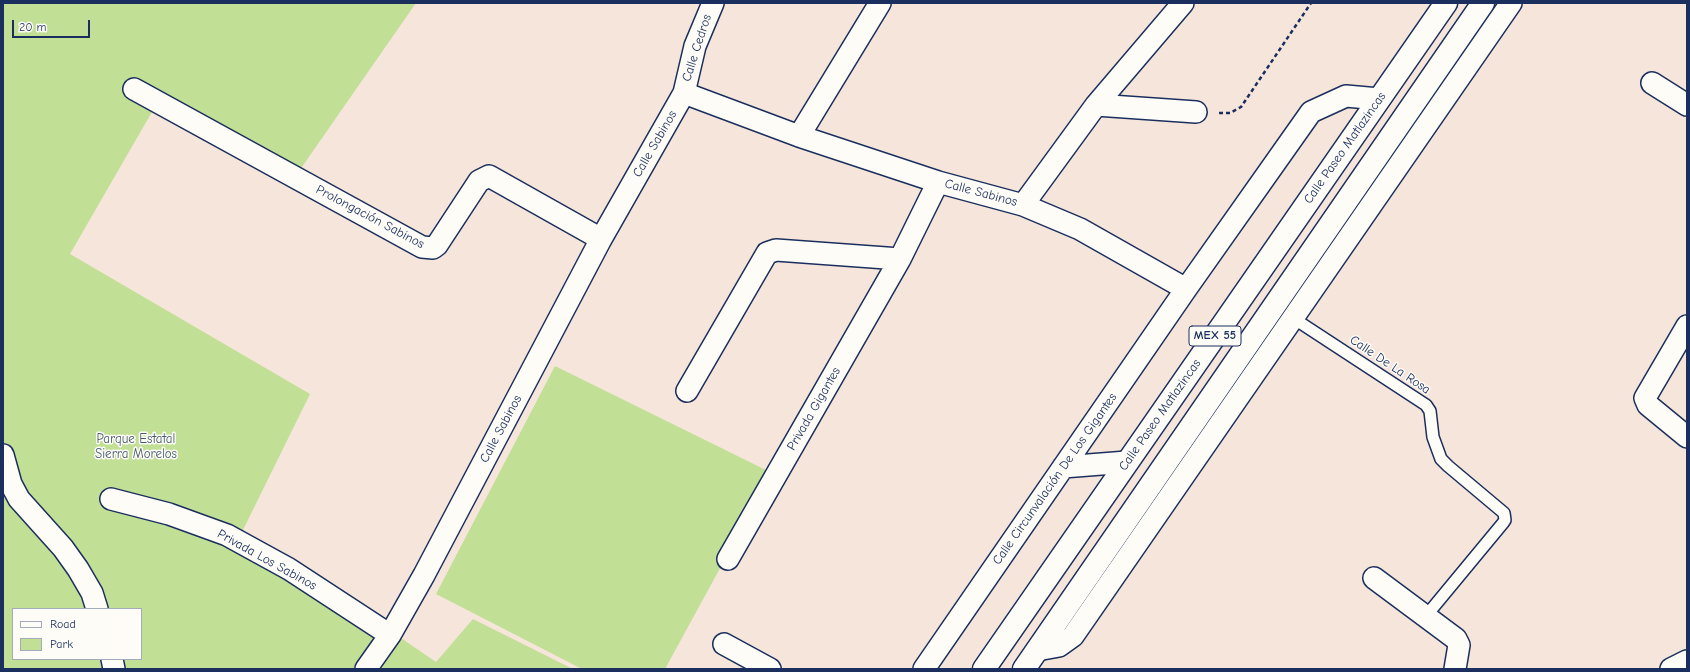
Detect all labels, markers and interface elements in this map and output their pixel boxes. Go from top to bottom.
scale bar [14,12,92,38]
street label: Calle Cedros [679,12,715,84]
text: 20 m [19,20,47,34]
street label: Calle Paseo Matlazincas [1301,89,1389,207]
street label: Calle Sabinos [630,108,680,180]
street label: Calle Sabinos [943,176,1019,210]
street label: Prolongación Sabinos [313,182,427,252]
road number: MEX 55 [1189,326,1241,346]
street label: Calle De La Rosa [1347,332,1433,398]
street label: Calle Paseo Matlazincas [1116,356,1204,474]
street label: Privada Gigantes [784,365,844,453]
street label: Calle Circunvalación De Los Gigantes [989,390,1121,568]
street label: Calle Sabinos [477,392,525,466]
park label: Parque Estatal Sierra Morelos [95,431,177,462]
street label: Privada Los Sabinos [215,526,319,594]
legend [12,608,142,660]
text: Road [50,617,76,631]
text: Park [50,637,73,651]

